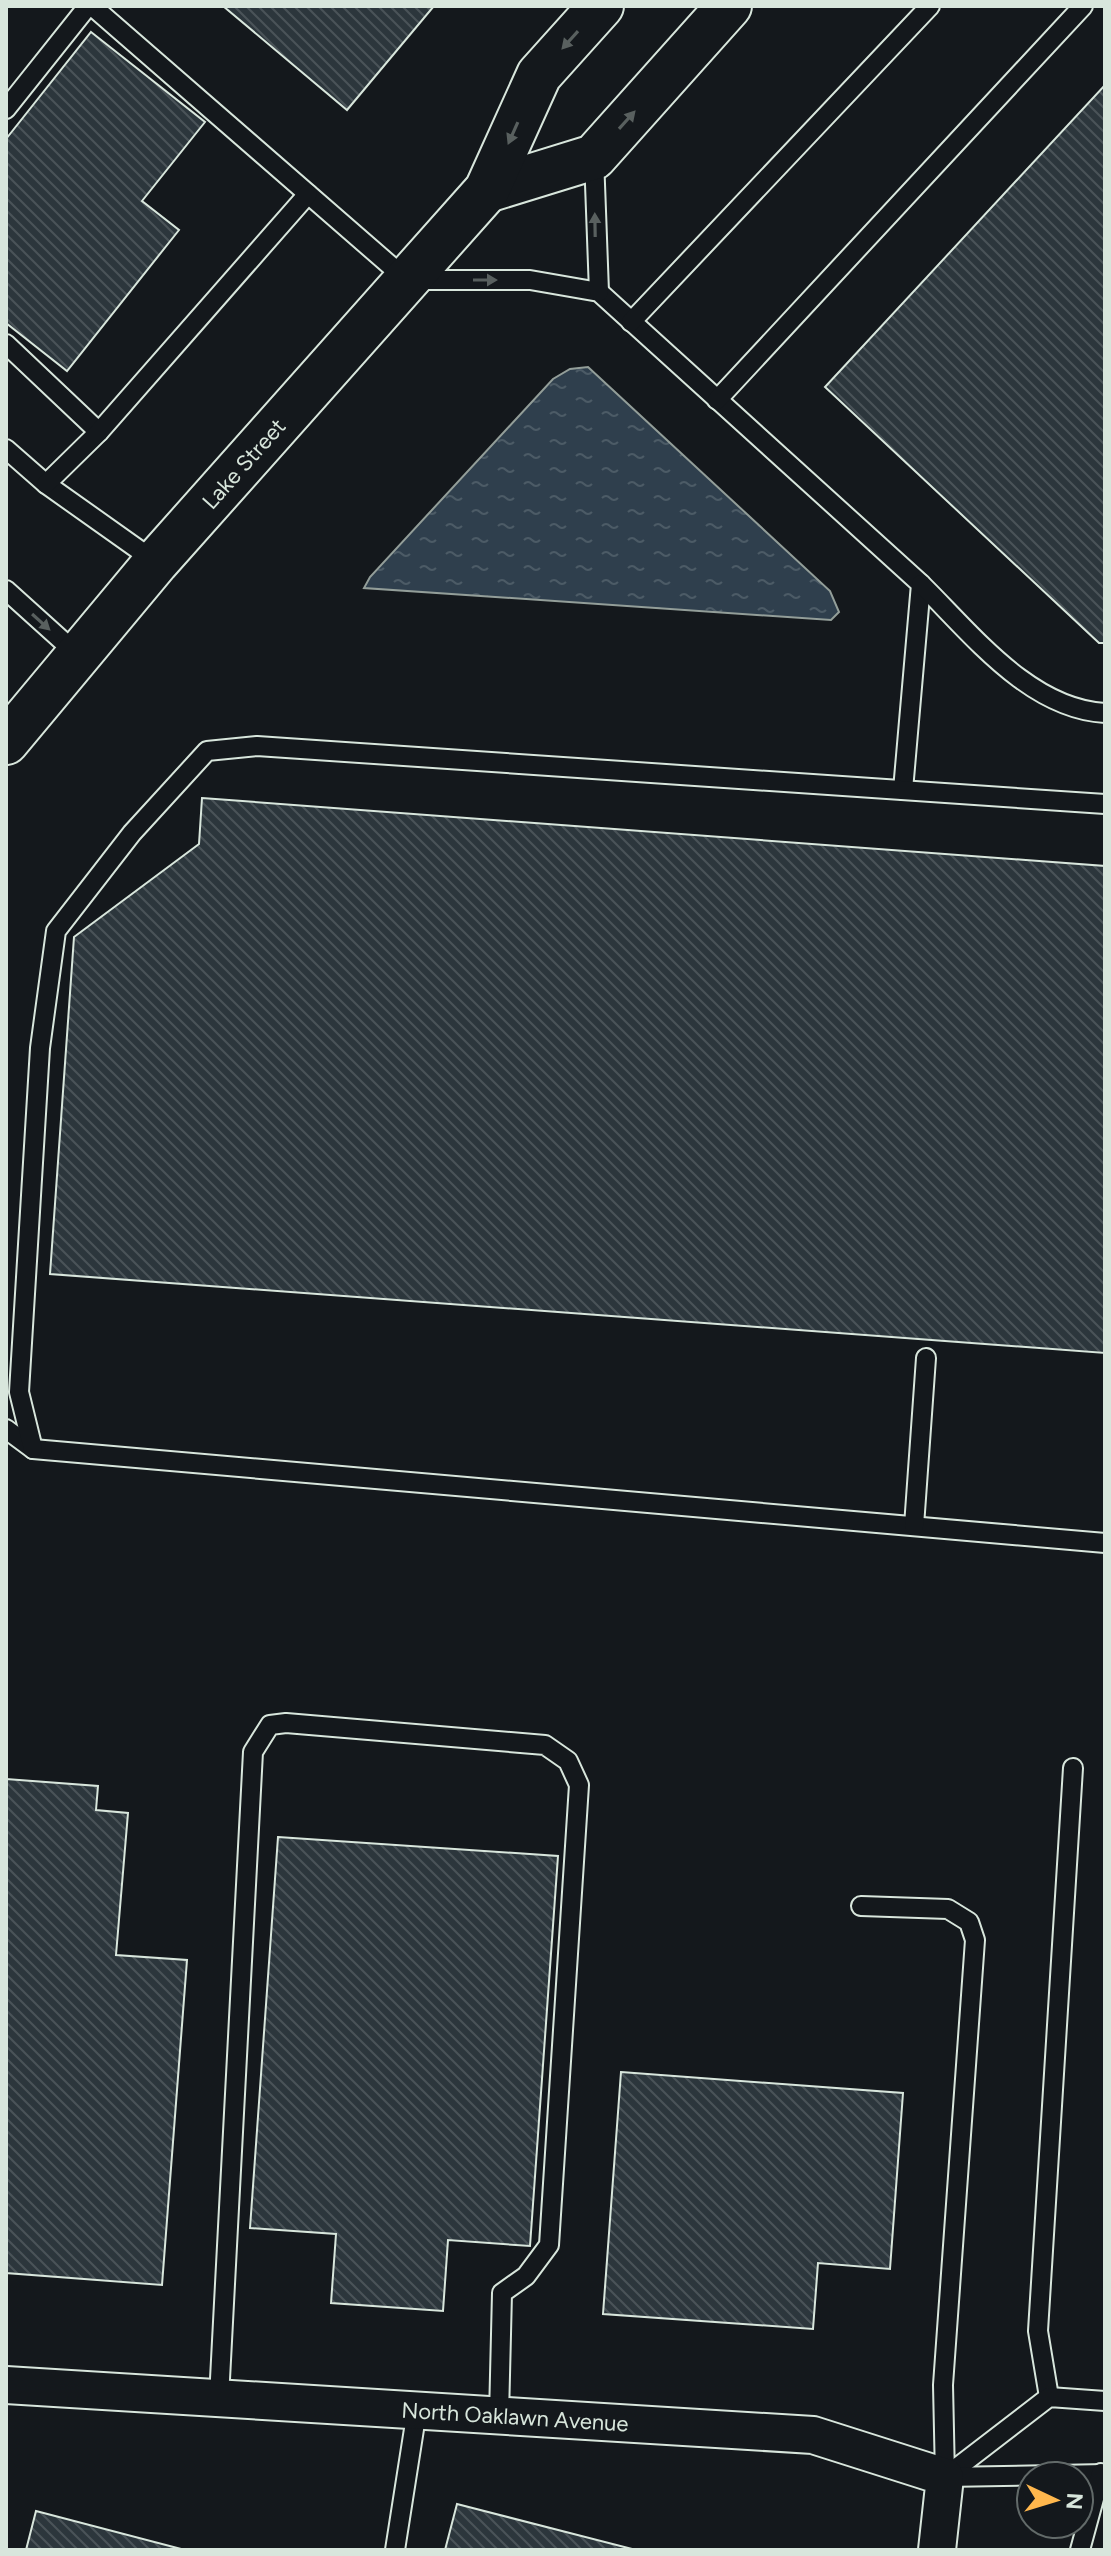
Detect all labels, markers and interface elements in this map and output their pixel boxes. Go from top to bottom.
one-way arrow [561,31,579,50]
one-way arrow [618,110,635,130]
one-way arrow [506,121,520,144]
one-way arrow [589,212,601,237]
one-way arrow [473,274,498,286]
street label: Lake Street [197,413,291,515]
one-way arrow [32,613,51,631]
street label: North Oaklawn Avenue [401,2397,629,2438]
north arrow [1015,2460,1095,2540]
text: N [1060,2492,1089,2511]

